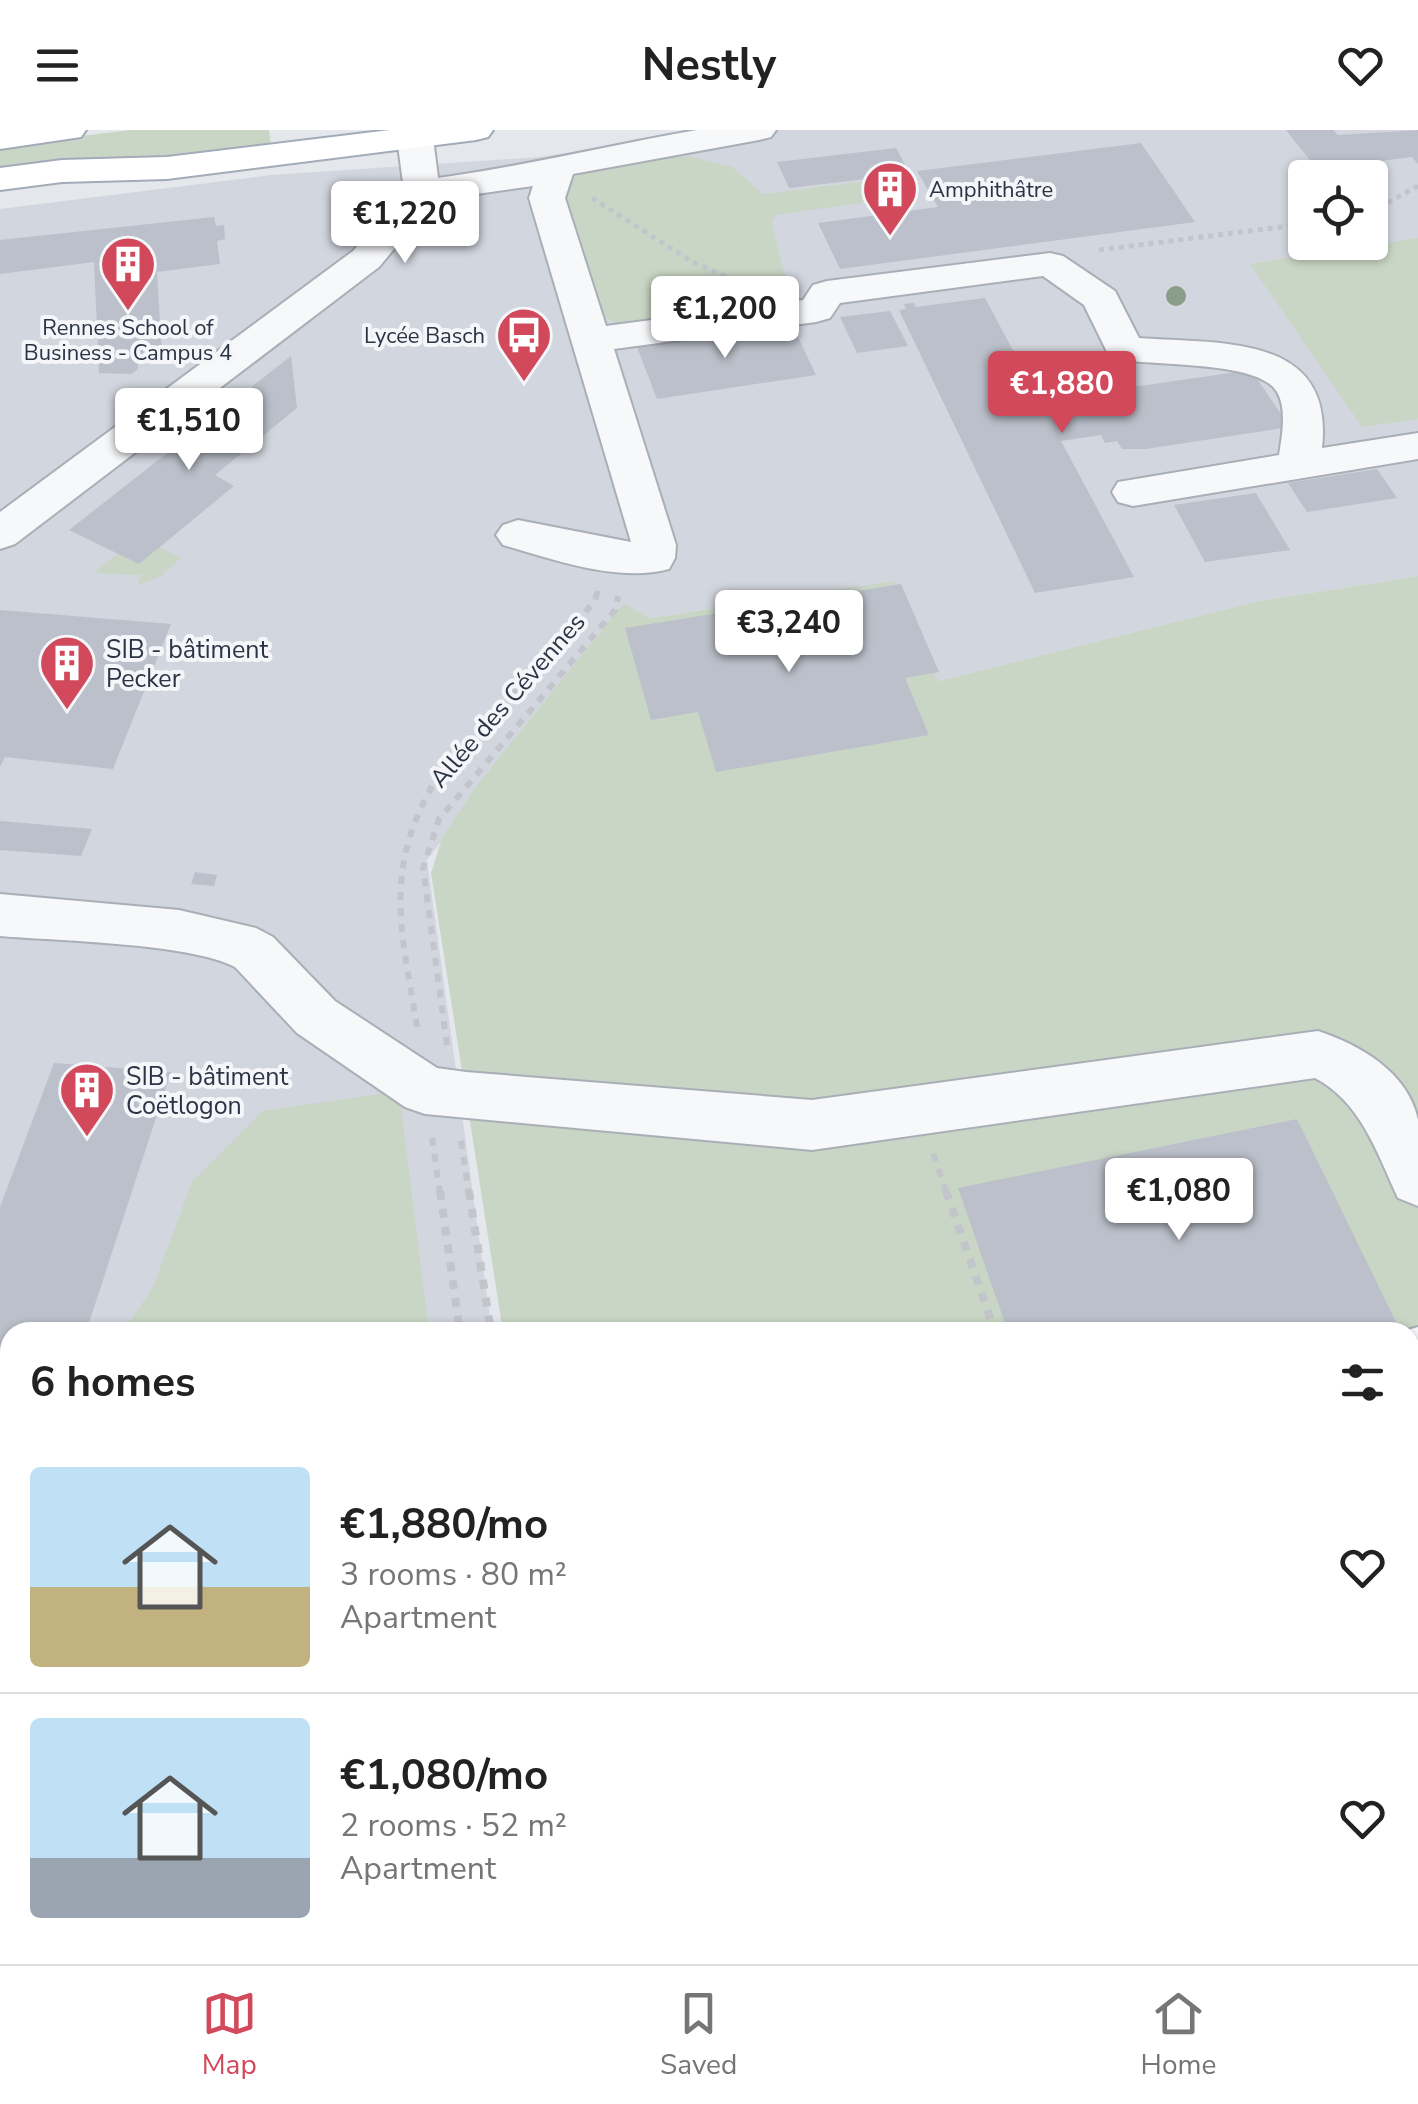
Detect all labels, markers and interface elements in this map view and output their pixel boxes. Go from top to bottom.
text: Nestly [642,35,776,96]
icon: menu [30,38,85,93]
icon: heart [1333,38,1388,93]
building icon: Amphithâtre [860,159,920,238]
map controls [1288,160,1388,260]
button: locate [1288,160,1388,260]
place label: Amphithâtre [929,175,1053,205]
pin: €1,220 [324,181,486,266]
text: €1,220 [353,192,457,235]
building icon: Rennes School of Business - Campus 4 [98,234,158,313]
pin: €1,200 [644,276,806,361]
text: €1,200 [673,287,777,330]
bus stop icon: Lycée Basch [494,305,554,384]
place label: Rennes School of Business - Campus 4 [24,313,232,368]
place label: Lycée Basch [364,321,485,351]
pin: €1,880 [981,351,1143,436]
text: €1,880 [1010,362,1114,405]
pin: €1,510 [108,388,270,473]
text: €1,510 [137,399,241,442]
pin: €3,240 [708,590,870,675]
text: €3,240 [737,601,841,644]
street label: Allée des Cévennes [422,606,593,795]
building icon: SIB - bâtiment Pecker [37,633,97,712]
place label: SIB - bâtiment Pecker [106,633,268,696]
building icon: SIB - bâtiment Coëtlogon [57,1060,117,1139]
place label: SIB - bâtiment Coëtlogon [126,1060,288,1123]
pin: €1,080 [1098,1158,1260,1243]
text: €1,080 [1127,1169,1231,1212]
text: 6 homes [30,1354,195,1411]
icon: filters [1335,1355,1390,1410]
text: €1,880/mo [340,1496,548,1553]
icon: home [110,1507,230,1627]
icon: heart [1335,1540,1390,1595]
text: 3 rooms · 80 m² [340,1553,567,1596]
text: Apartment [340,1596,496,1639]
text: €1,080/mo [340,1747,548,1804]
icon: home [110,1758,230,1878]
icon: heart [1335,1791,1390,1846]
text: 2 rooms · 52 m² [340,1804,567,1847]
text: Apartment [340,1847,496,1890]
tab: Map [202,1986,257,2084]
tab: Saved [660,1986,737,2084]
tab: Home [1141,1986,1216,2084]

